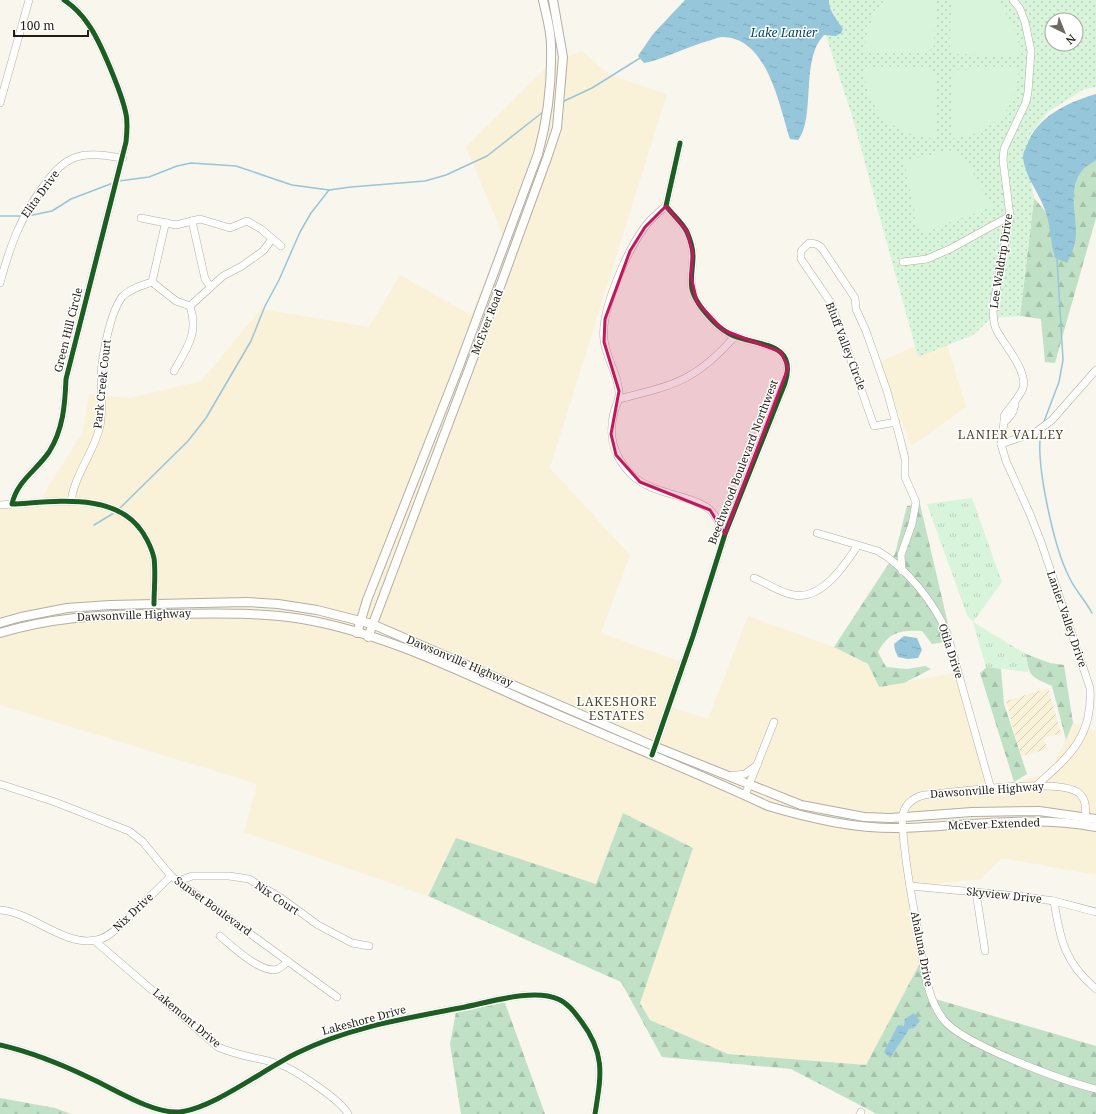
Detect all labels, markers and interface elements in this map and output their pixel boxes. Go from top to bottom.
scale bar [14,12,88,38]
north arrow [1044,12,1084,52]
text: 100 m [20,17,55,34]
water label: Lake Lanier [750,24,818,41]
text: N [1063,31,1079,48]
street label: Elita Drive [17,167,62,221]
street label: Lee Waldrip Drive [986,212,1015,309]
street label: Green Hill Circle [50,286,85,374]
street label: McEver Road [467,287,506,357]
street label: Bluff Valley Circle [823,300,870,392]
street label: Park Creek Court [89,339,114,429]
street label: Beechwood Boulevard Northwest [704,377,781,546]
district label: LANIER VALLEY [958,426,1064,443]
street label: Lanier Valley Drive [1044,569,1091,669]
street label: Dawsonville Highway [77,605,192,624]
street label: Otila Drive [936,621,967,680]
street label: Dawsonville Highway [405,631,516,690]
district label: LAKESHORE ESTATES [576,693,658,724]
street label: Dawsonville Highway [929,778,1045,801]
street label: McEver Extended [948,814,1041,833]
street label: Sunset Boulevard [172,872,255,939]
street label: Nix Court [252,877,302,918]
street label: Skyview Drive [966,883,1043,906]
street label: Nix Drive [109,889,156,934]
street label: Ahaluna Drive [908,910,937,988]
street label: Lakemont Drive [150,985,225,1051]
street label: Lakeshore Drive [320,1001,408,1038]

